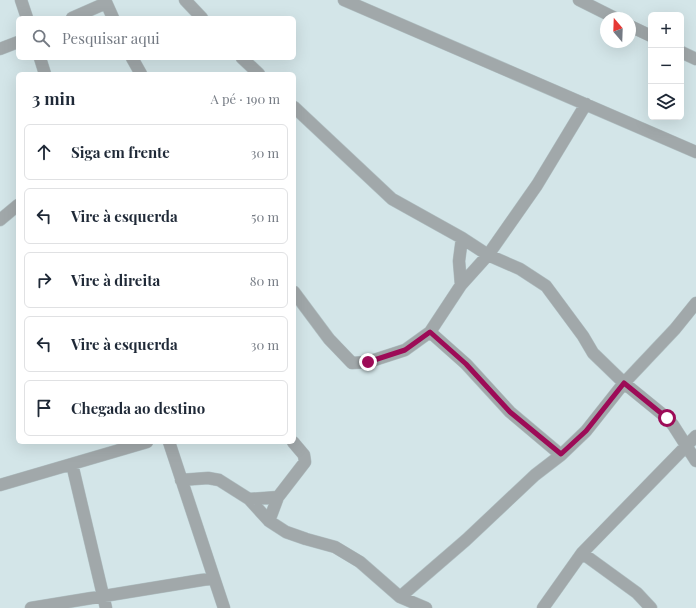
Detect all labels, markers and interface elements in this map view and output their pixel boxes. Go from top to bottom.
north arrow [600,12,636,48]
map controls [648,12,684,120]
button: + [648,12,684,48]
search box [16,16,296,60]
icon: search [30,27,52,49]
text: Pesquisar aqui [62,28,160,48]
button: − [648,48,684,84]
button: layers [648,84,684,120]
text: 3 min [32,87,75,109]
text: A pé · 190 m [211,90,280,107]
icon: ahead [33,141,55,163]
text: Siga em frente [71,142,170,162]
text: 30 m [251,144,279,161]
icon: left [33,205,55,227]
text: Vire à esquerda [71,206,178,226]
text: 50 m [251,208,279,225]
icon: right [33,269,55,291]
text: Vire à direita [71,270,160,290]
text: 80 m [250,272,279,289]
icon: left [33,333,55,355]
text: Vire à esquerda [71,334,178,354]
text: 30 m [251,336,279,353]
route end [359,353,377,371]
icon: arrive [33,397,55,419]
text: Chegada ao destino [71,398,205,418]
route start [658,409,676,427]

